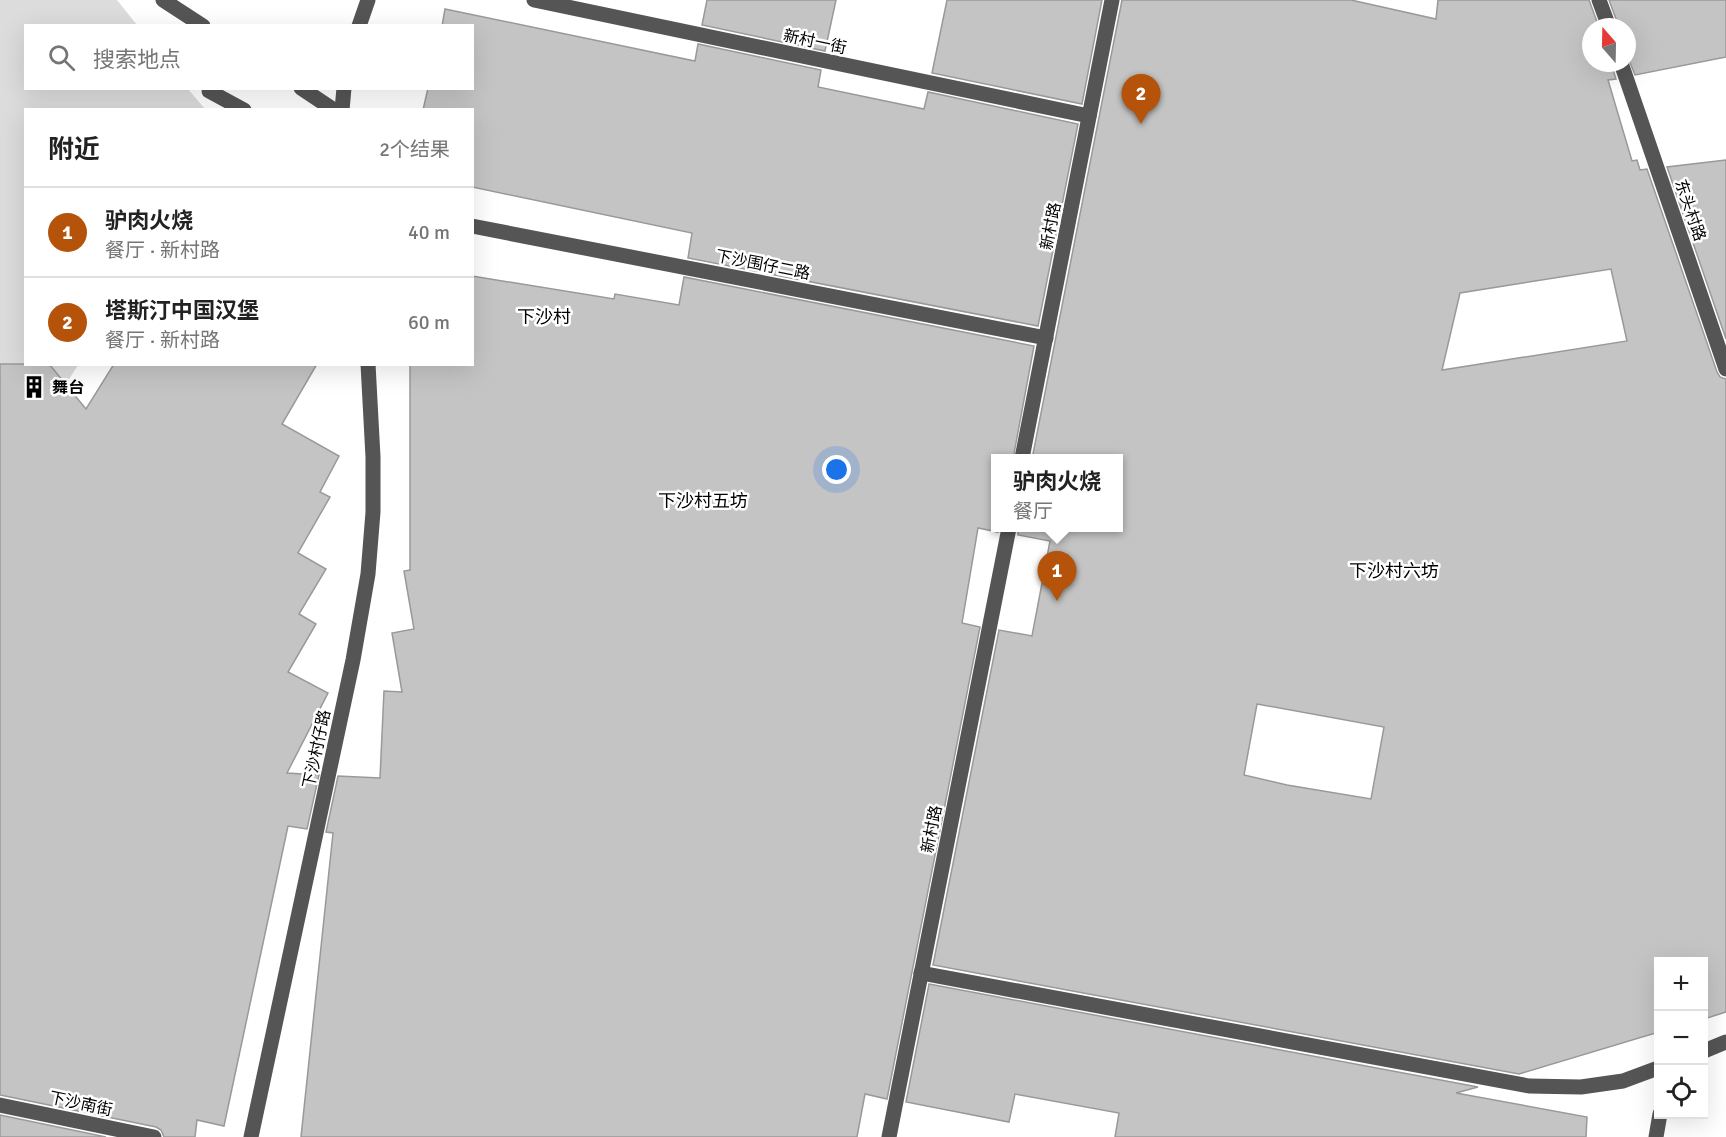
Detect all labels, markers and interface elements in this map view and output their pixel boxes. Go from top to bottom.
north arrow [1582,18,1636,72]
search box [24,24,474,90]
street label: 新村一街 [781,26,848,58]
icon: search [45,41,78,74]
text: 搜索地点 [93,46,181,73]
pin: 2 [1122,74,1160,124]
text: 附近 [48,134,100,166]
text: 2个结果 [379,137,450,162]
street label: 东头村路 [1670,177,1710,244]
street label: 新村路 [1037,201,1065,252]
text: 驴肉火烧 [105,207,193,234]
text: 1 [62,220,73,245]
text: 40 m [408,220,450,245]
text: 餐厅 · 新村路 [105,238,220,263]
street label: 下沙围仔二路 [714,246,812,284]
text: 塔斯汀中国汉堡 [105,297,259,324]
district label: 下沙村 [517,306,571,328]
text: 2 [62,310,73,335]
text: 60 m [408,310,450,335]
text: 餐厅 · 新村路 [105,328,220,353]
building icon: 舞台 [21,374,47,400]
place label: 舞台 [52,378,84,398]
popup [991,454,1123,532]
your location [822,455,851,484]
text: 驴肉火烧 [1013,468,1101,495]
district label: 下沙村五坊 [658,490,748,512]
text: 餐厅 [1013,499,1053,524]
pin: 1 [1038,552,1076,601]
district label: 下沙村六坊 [1349,560,1439,582]
street label: 下沙村仔路 [299,708,335,790]
street label: 新村路 [918,804,946,855]
map controls [1654,957,1708,1119]
button: + [1654,957,1708,1011]
button: − [1654,1011,1708,1065]
button: locate [1654,1065,1708,1119]
street label: 下沙南街 [47,1088,114,1120]

